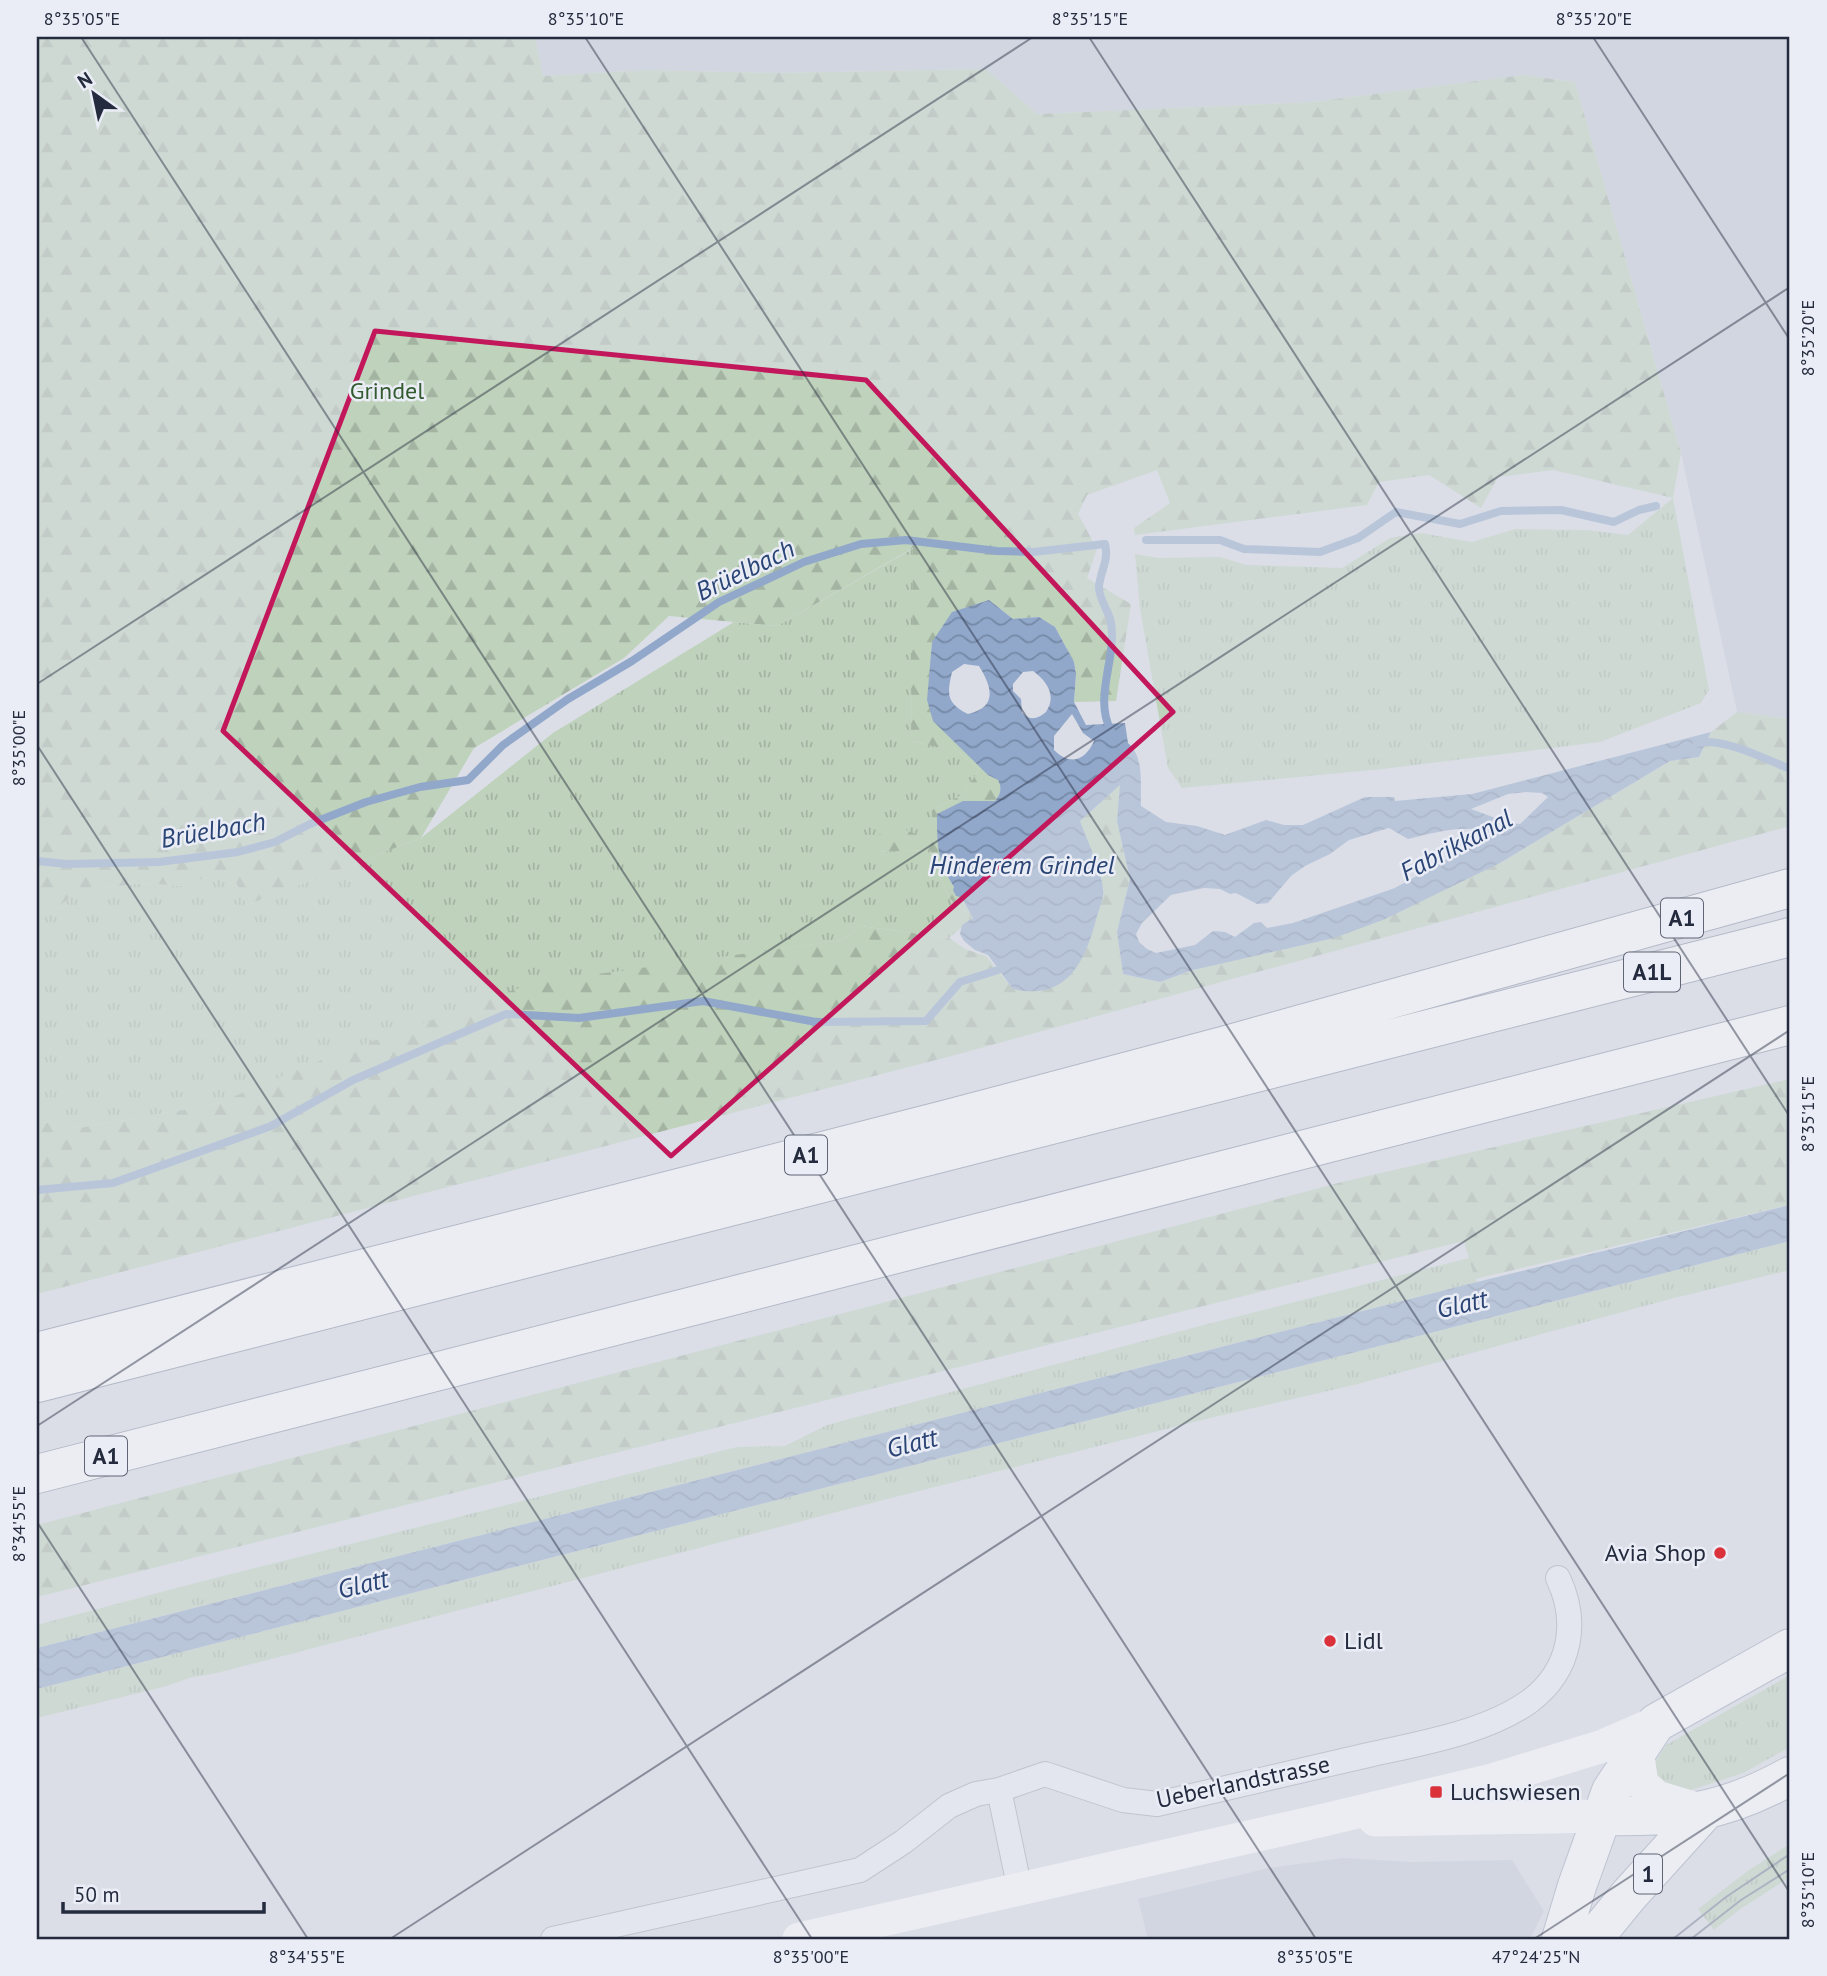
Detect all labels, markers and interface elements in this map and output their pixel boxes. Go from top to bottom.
text: 8°35'05"E [44,7,120,30]
text: 8°35'10"E [548,7,624,30]
text: 8°35'15"E [1052,7,1128,30]
text: 8°35'20"E [1556,7,1632,30]
north arrow [60,60,130,130]
text: N [73,66,97,93]
text: 8°35'20"E [1796,300,1819,376]
park label: Grindel [350,375,424,406]
water label: Brüelbach [690,531,800,608]
text: 8°35'00"E [7,710,30,786]
water label: Fabrikkanal [1394,801,1518,888]
water label: Brüelbach [158,804,268,855]
water label: Hinderem Grindel [929,848,1115,881]
road number: A1 [1661,898,1703,937]
road number: A1L [1624,953,1680,992]
text: 8°35'15"E [1796,1076,1819,1152]
road number: A1 [785,1136,827,1174]
water label: Glatt [1433,1281,1492,1325]
water label: Glatt [883,1420,942,1465]
road number: A1 [85,1436,127,1476]
text: 8°34'55"E [7,1486,30,1562]
place label: Avia Shop [1605,1537,1706,1568]
marker: Avia Shop [1712,1545,1728,1561]
water label: Glatt [334,1561,393,1606]
place label: Lidl [1344,1625,1383,1656]
marker: Lidl [1322,1633,1338,1649]
street label: Ueberlandstrasse [1153,1748,1333,1815]
place label: Luchswiesen [1450,1776,1581,1807]
marker: Luchswiesen [1428,1784,1444,1800]
text: 8°35'10"E [1796,1852,1819,1928]
road number: 1 [1634,1854,1662,1894]
scale bar [63,1871,264,1915]
text: 50 m [74,1881,120,1908]
text: 8°34'55"E [269,1945,345,1968]
text: 8°35'00"E [773,1945,849,1968]
text: 8°35'05"E [1277,1945,1353,1968]
text: 47°24'25"N [1492,1945,1580,1968]

